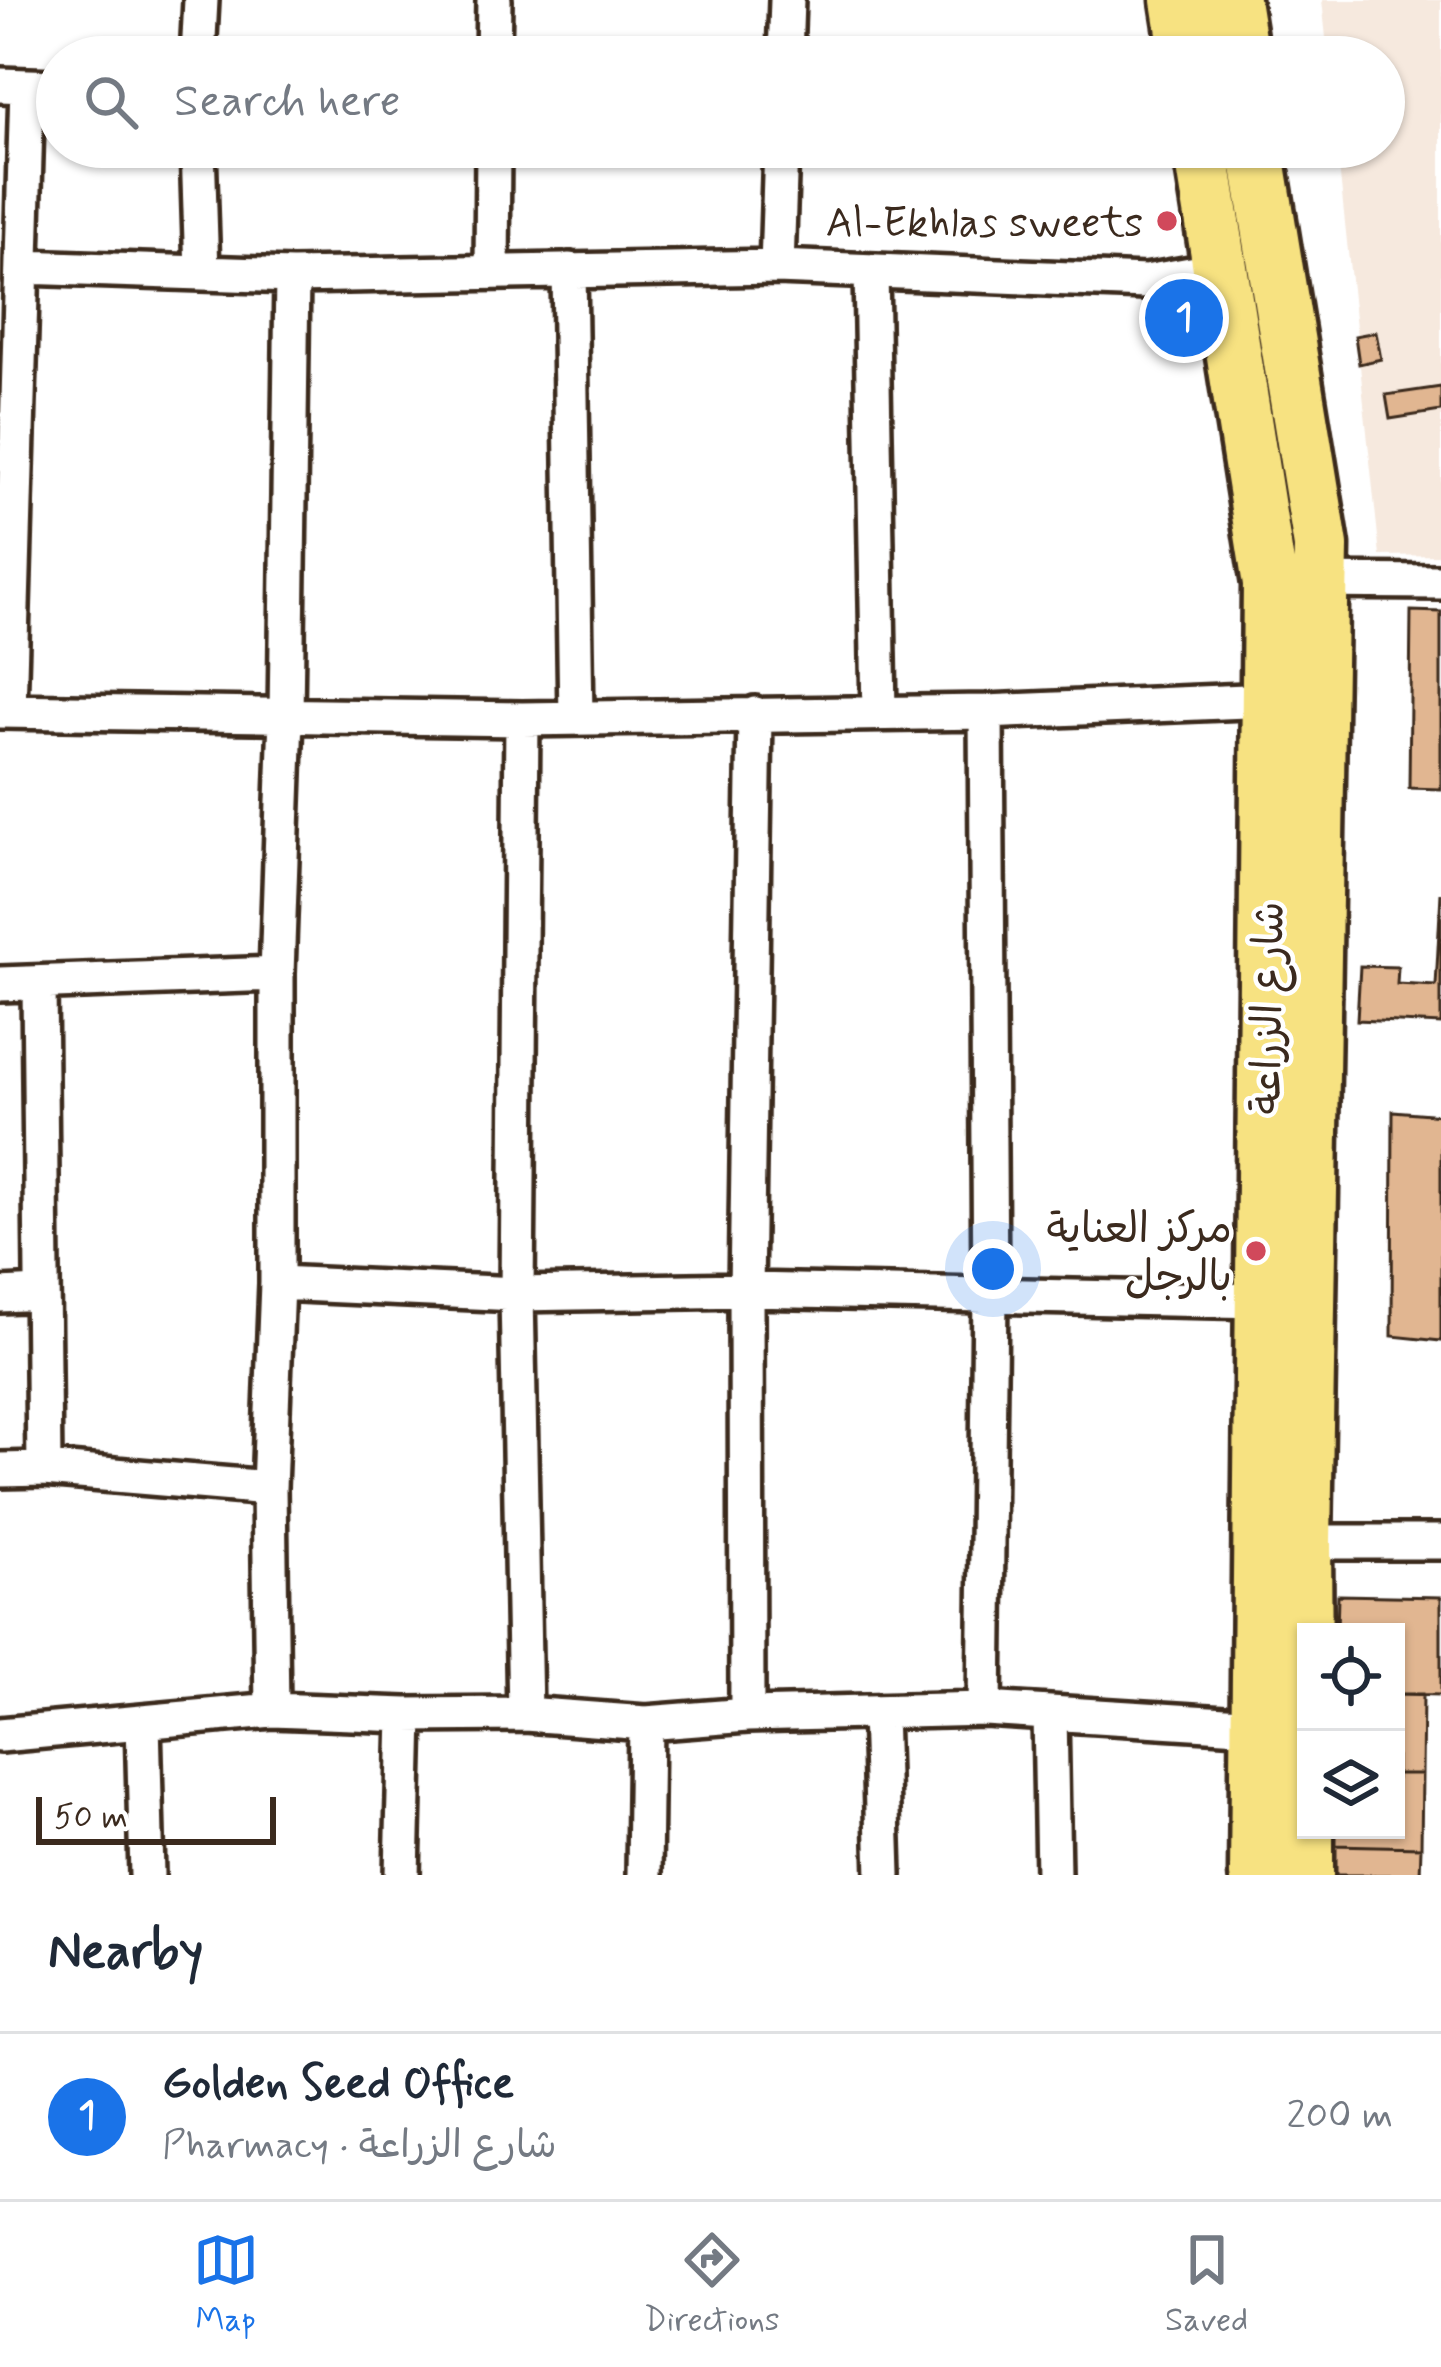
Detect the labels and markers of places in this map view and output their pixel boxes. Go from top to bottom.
place label: Al-Ekhlas sweets [826,197,1143,252]
marker: Al-Ekhlas sweets [1154,208,1180,234]
pin: 1 [1145,273,1223,363]
place label: مركز العناية بالرجل [1046,1203,1232,1306]
marker: مركز العناية بالرجل [1243,1238,1269,1264]

